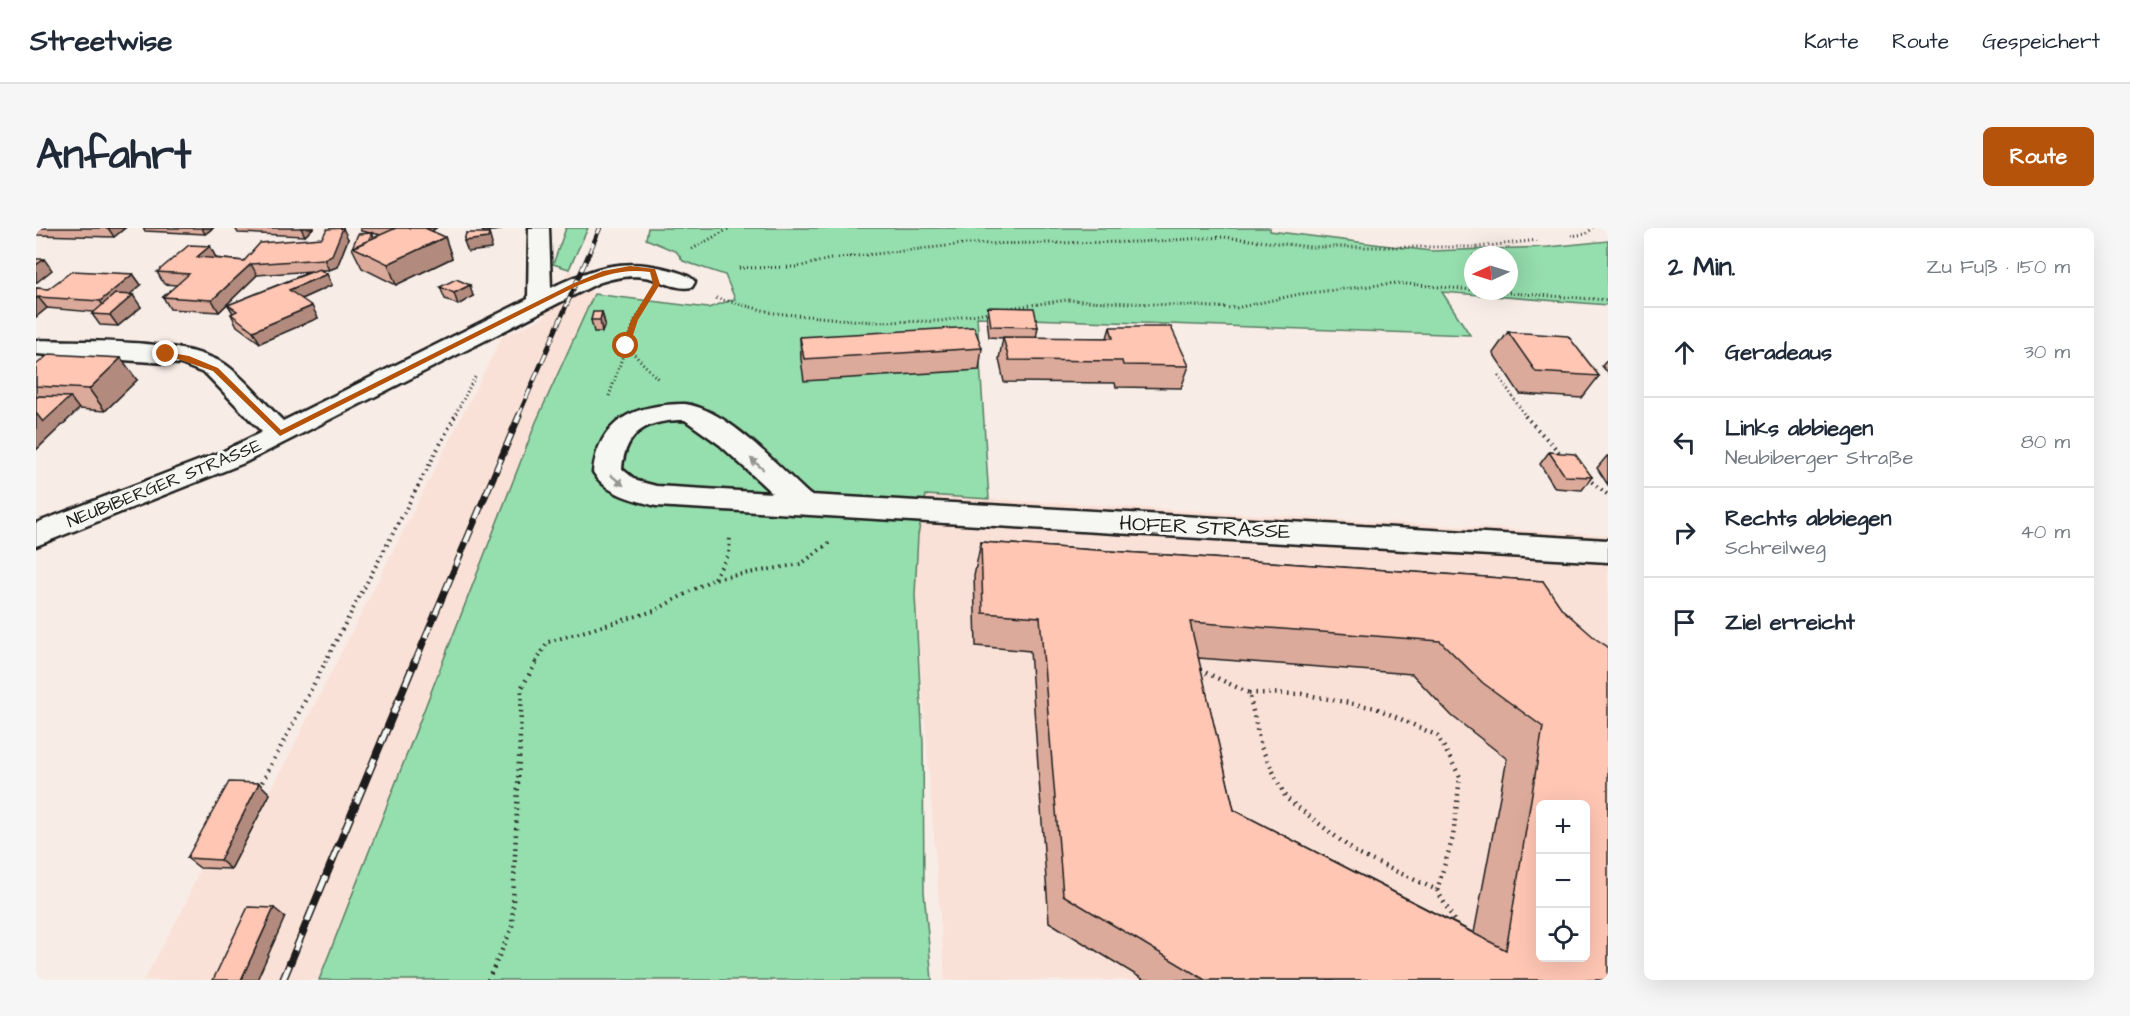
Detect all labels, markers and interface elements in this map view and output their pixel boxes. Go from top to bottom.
text: Streetwise [30,22,172,61]
text: Karte [1804,27,1859,56]
text: Route [1892,27,1949,56]
text: Gespeichert [1982,27,2100,56]
text: Anfahrt [36,127,191,185]
button: Route [1983,127,2094,186]
north arrow [1464,246,1518,300]
text: 2 Min. [1668,249,1735,285]
text: Zu Fuß · 150 m [1926,253,2070,281]
route start [612,332,638,358]
icon: ahead [1668,336,1701,369]
text: Geradeaus [1725,337,1832,368]
text: 30 m [2024,338,2070,366]
route end [152,340,178,366]
text: Links abbiegen [1725,413,1873,444]
icon: left [1668,426,1701,459]
text: 80 m [2021,428,2070,456]
street label: NEUBIBERGER STRASSE [63,433,266,534]
text: Neubiberger Straße [1725,444,1913,472]
one-way arrow [749,458,765,471]
one-way arrow [609,473,624,486]
text: Rechts abbiegen [1725,503,1892,534]
street label: HOFER STRASSE [1119,509,1292,546]
icon: right [1668,516,1701,549]
text: 40 m [2020,518,2070,546]
text: Schreilweg [1725,534,1826,562]
icon: arrive [1668,606,1701,639]
text: Ziel erreicht [1725,607,1855,638]
map controls [1536,800,1590,962]
button: + [1536,800,1590,854]
button: − [1536,854,1590,908]
button: locate [1536,908,1590,962]

